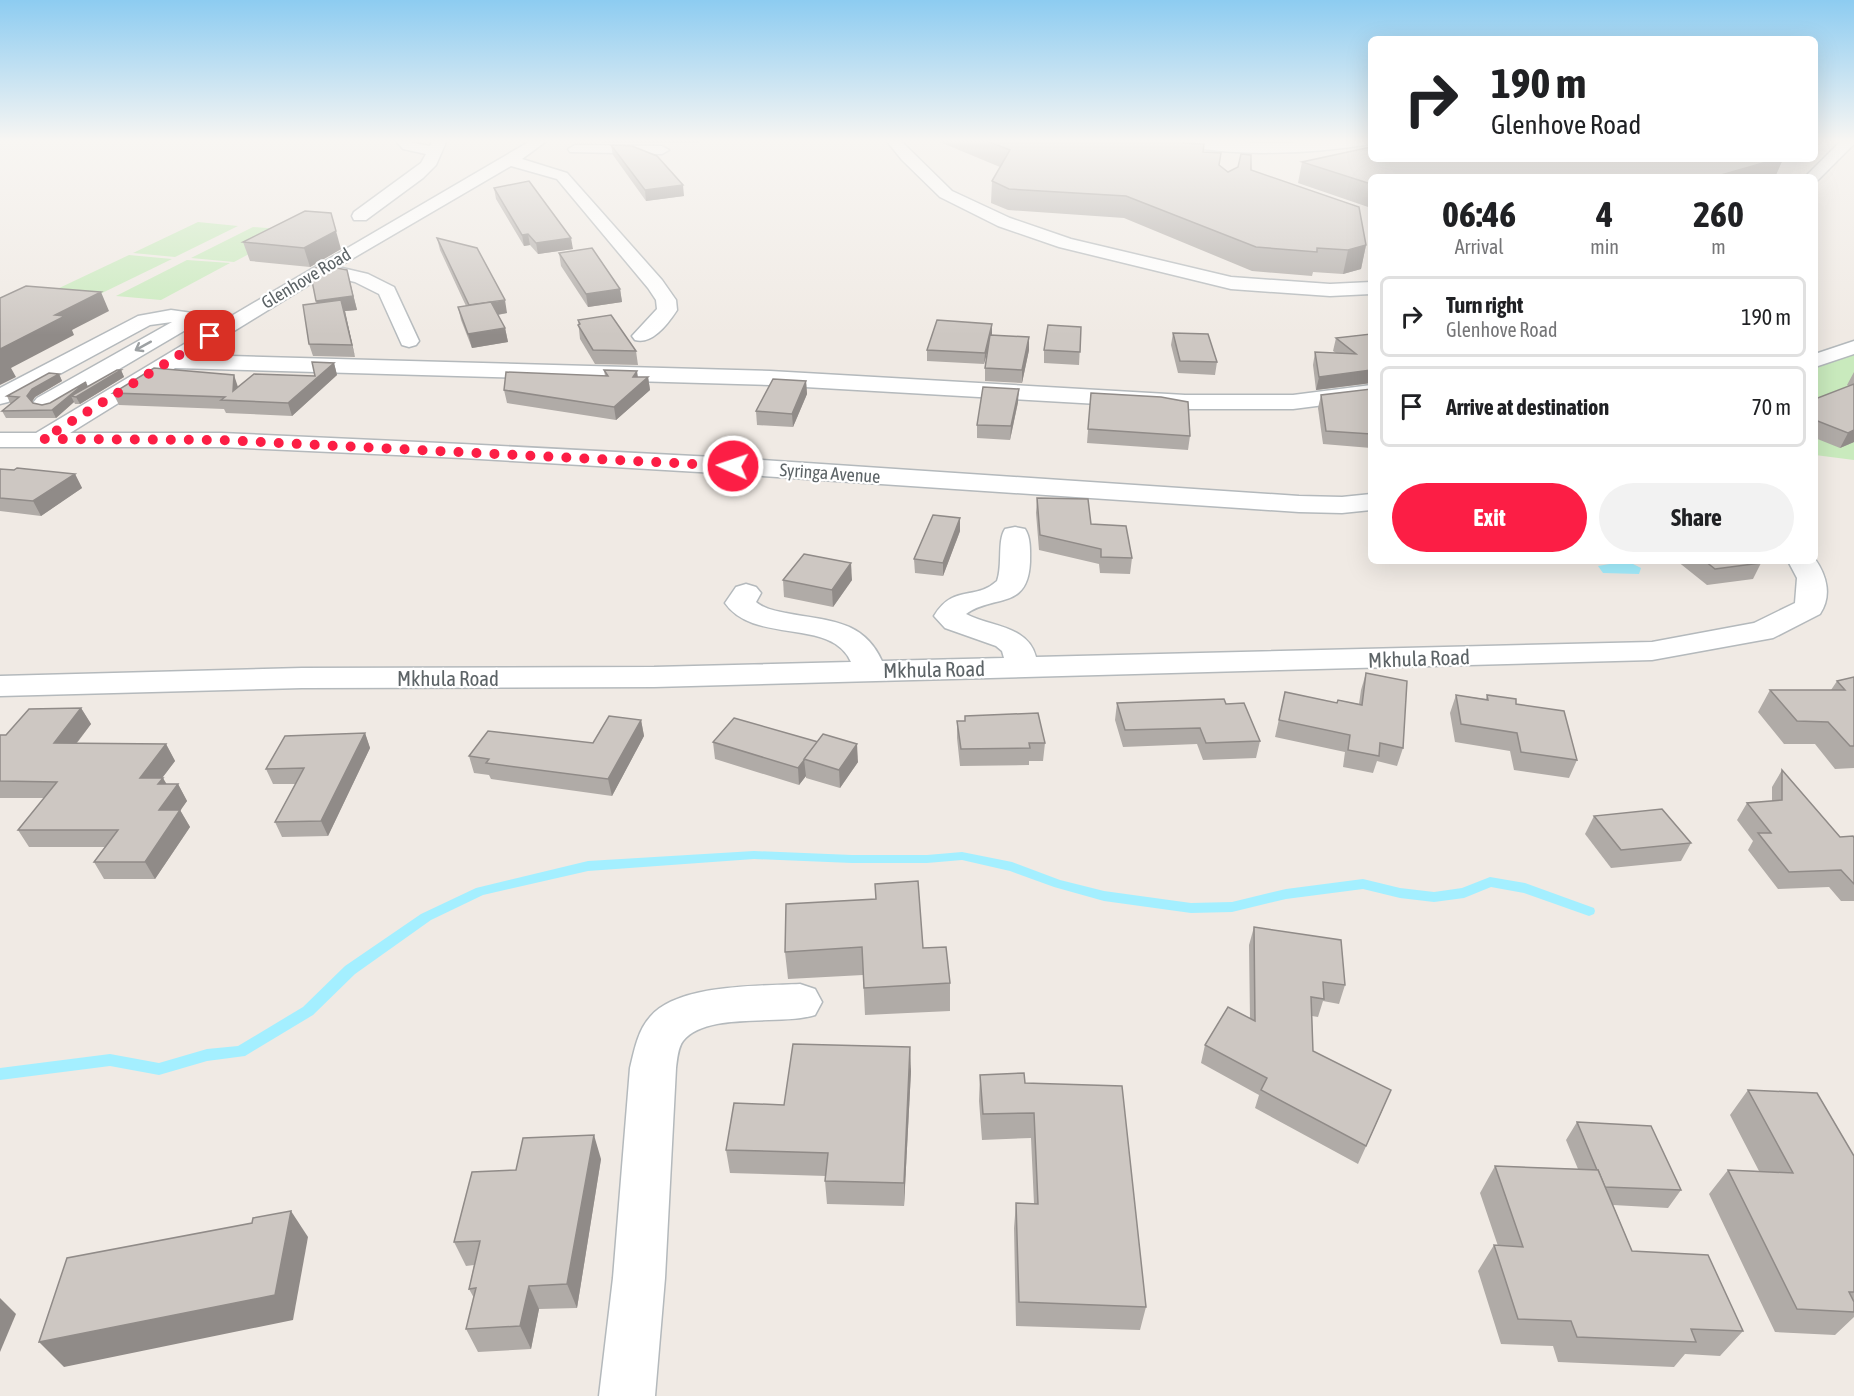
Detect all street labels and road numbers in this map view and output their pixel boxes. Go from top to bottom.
street label: Glenhove Road [258,243,354,313]
street label: Syringa Avenue [779,459,881,487]
street label: Mkhula Road [1368,644,1470,672]
street label: Mkhula Road [883,656,985,682]
street label: Mkhula Road [397,666,499,690]

